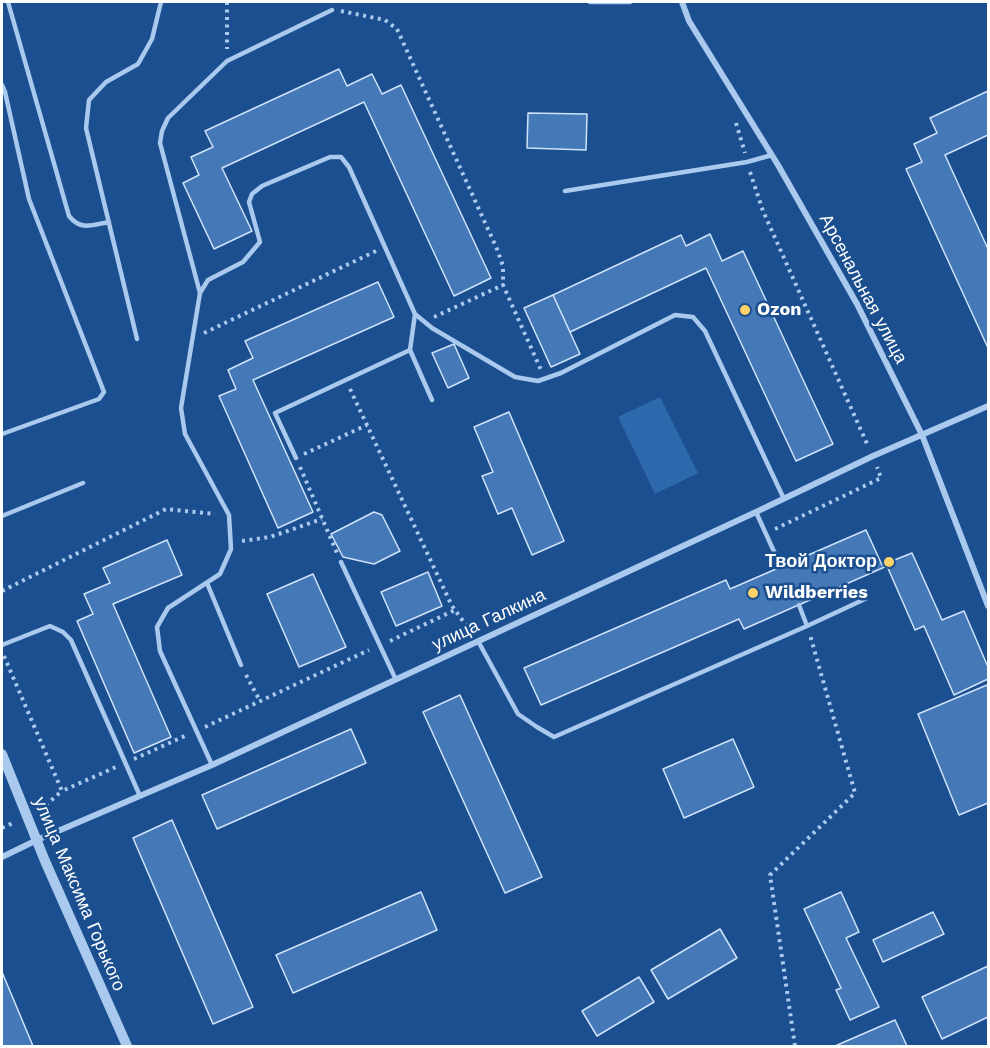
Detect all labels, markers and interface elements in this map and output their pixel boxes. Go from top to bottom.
street label: Арсенальная улица [814,211,912,367]
place label: Ozon [757,299,801,321]
marker: Ozon [738,303,752,317]
place label: Твой Доктор [765,551,877,573]
marker: Твой Доктор [882,555,896,569]
place label: Wildberries [765,582,868,604]
street label: улица Галкина [429,584,549,656]
marker: Wildberries [746,586,760,600]
street label: улица Максима Горького [28,794,130,994]

